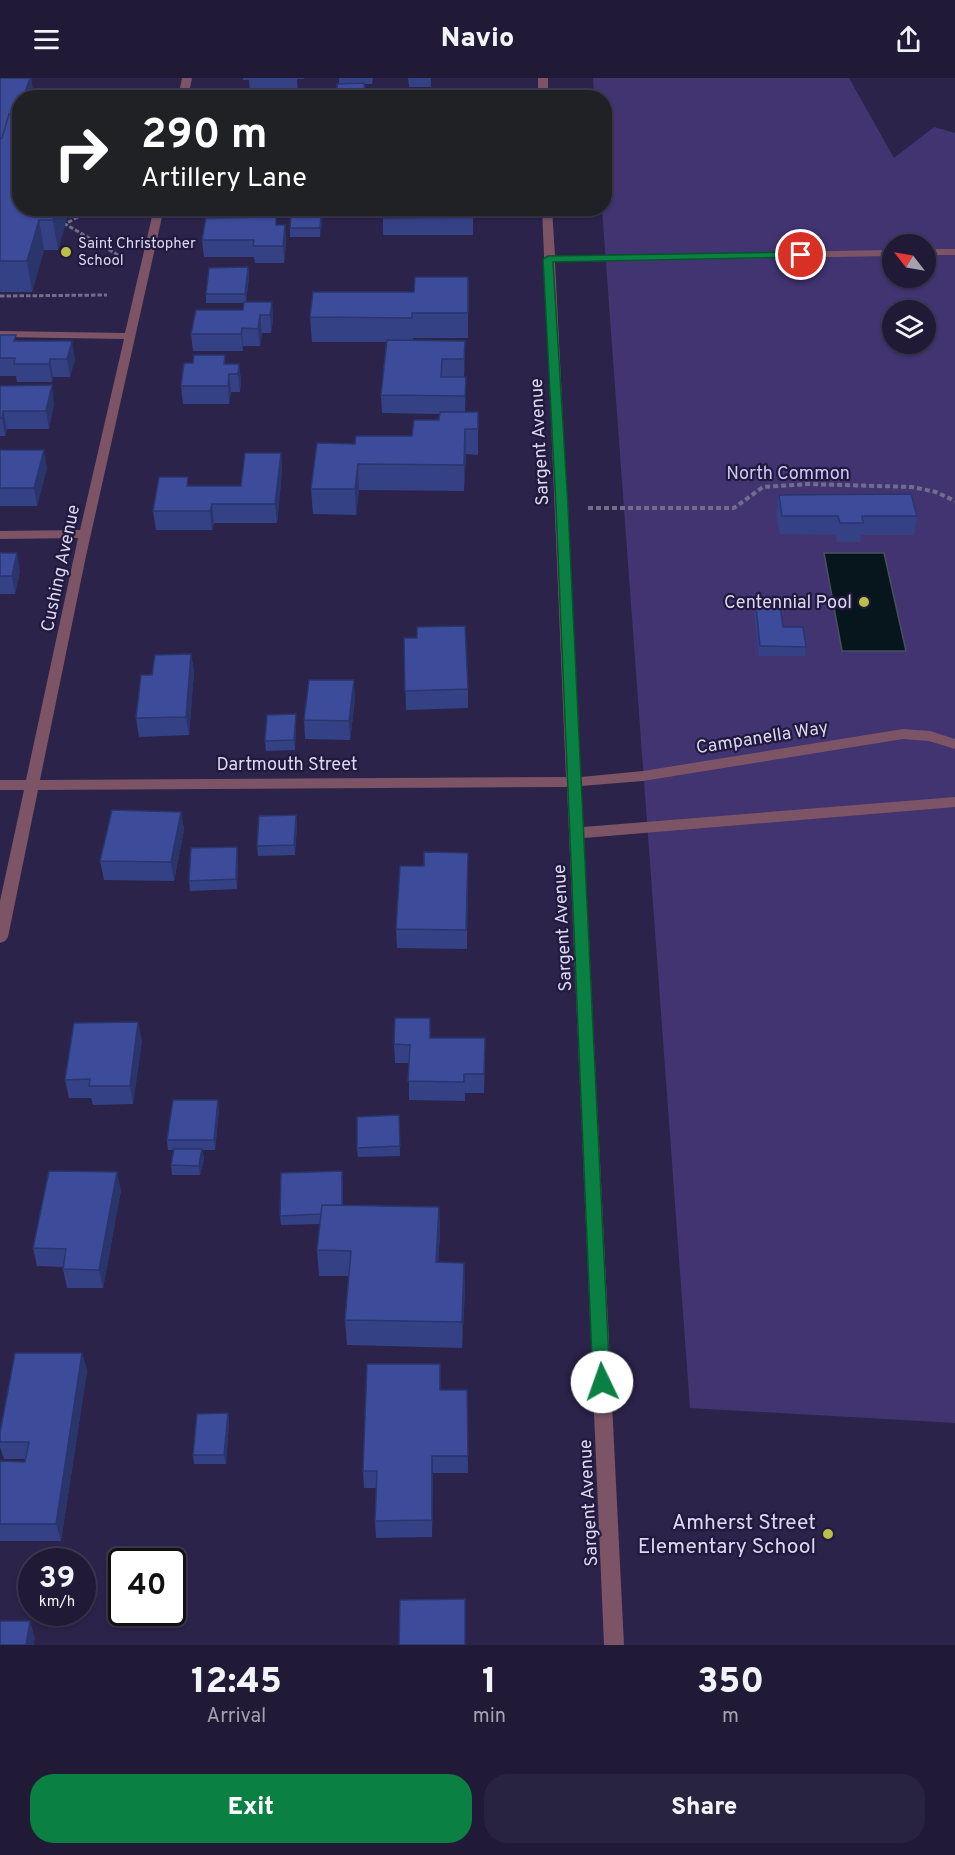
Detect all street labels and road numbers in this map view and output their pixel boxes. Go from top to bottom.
street label: Sargent Avenue [526,378,555,506]
street label: Cushing Avenue [37,503,86,634]
street label: Campanella Way [695,717,830,760]
street label: Dartmouth Street [216,754,358,777]
street label: Sargent Avenue [549,864,578,992]
street label: Sargent Avenue [575,1439,604,1567]

